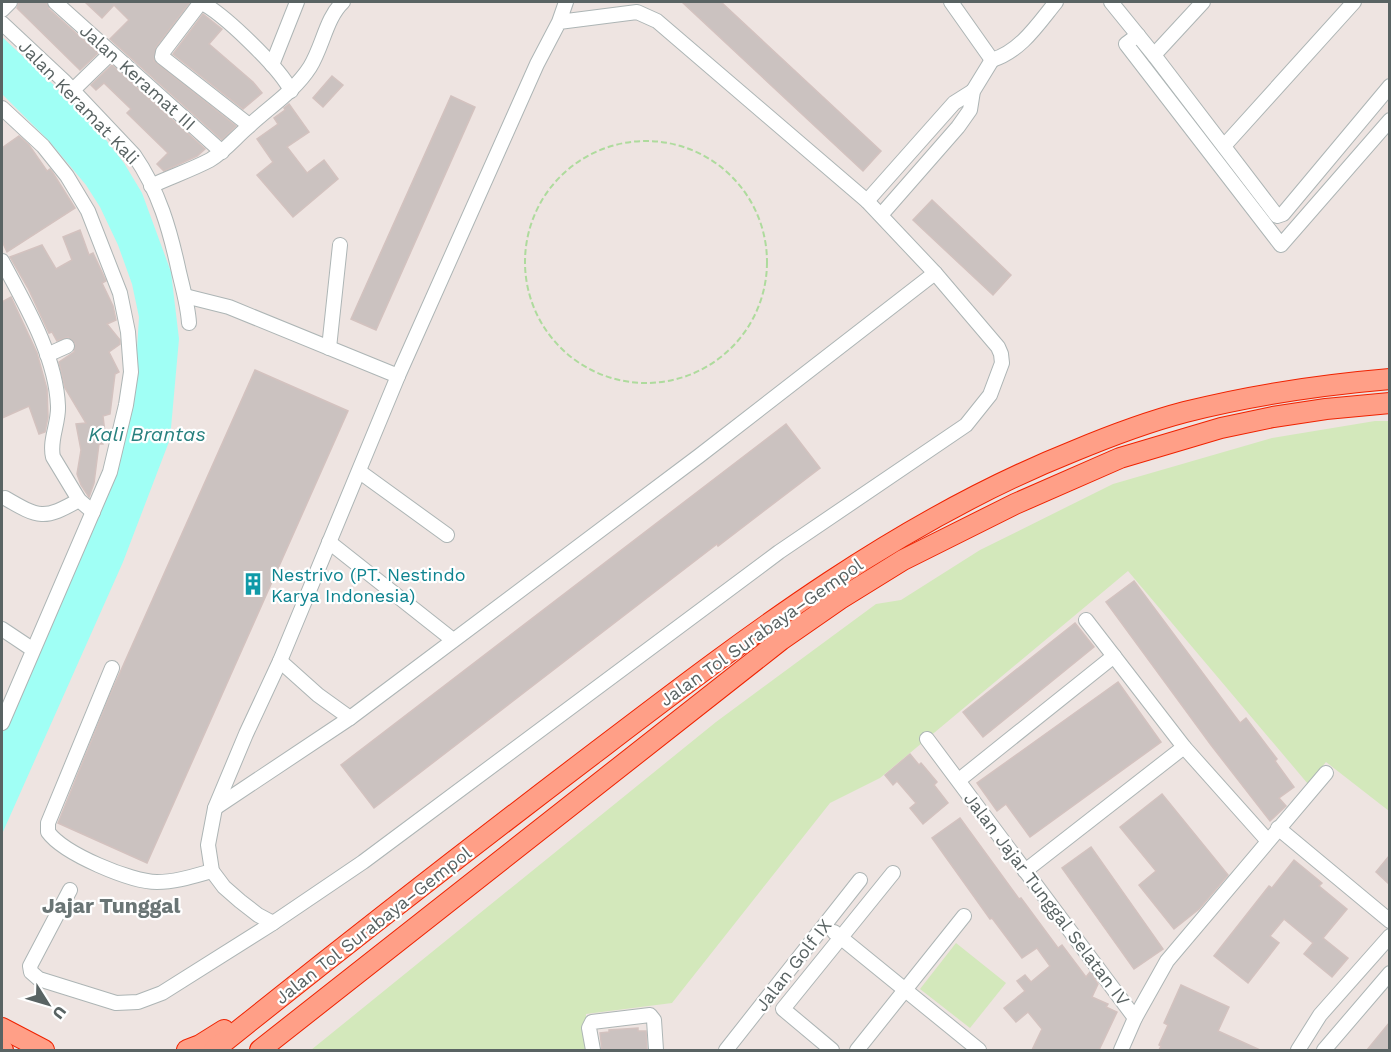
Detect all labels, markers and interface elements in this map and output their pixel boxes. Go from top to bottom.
street label: Jalan Keramat III [76,20,200,134]
street label: Jalan Keramat Kali [14,36,144,168]
water label: Kali Brantas [88,422,206,446]
street label: Jalan Tol Surabaya–Gempol [655,553,867,710]
place label: Nestrivo (PT. Nestindo Karya Indonesia) [271,564,466,606]
building icon: Nestrivo (PT. Nestindo Karya Indonesia) [240,571,266,597]
street label: Jalan Jajar Tunggal Selatan IV [960,788,1134,1010]
street label: Jalan Tol Surabaya–Gempol [271,842,476,1008]
district label: Jajar Tunggal [42,893,180,918]
street label: Jalan Golf IX [751,915,836,1015]
north arrow [18,974,78,1034]
text: U [49,1002,71,1023]

